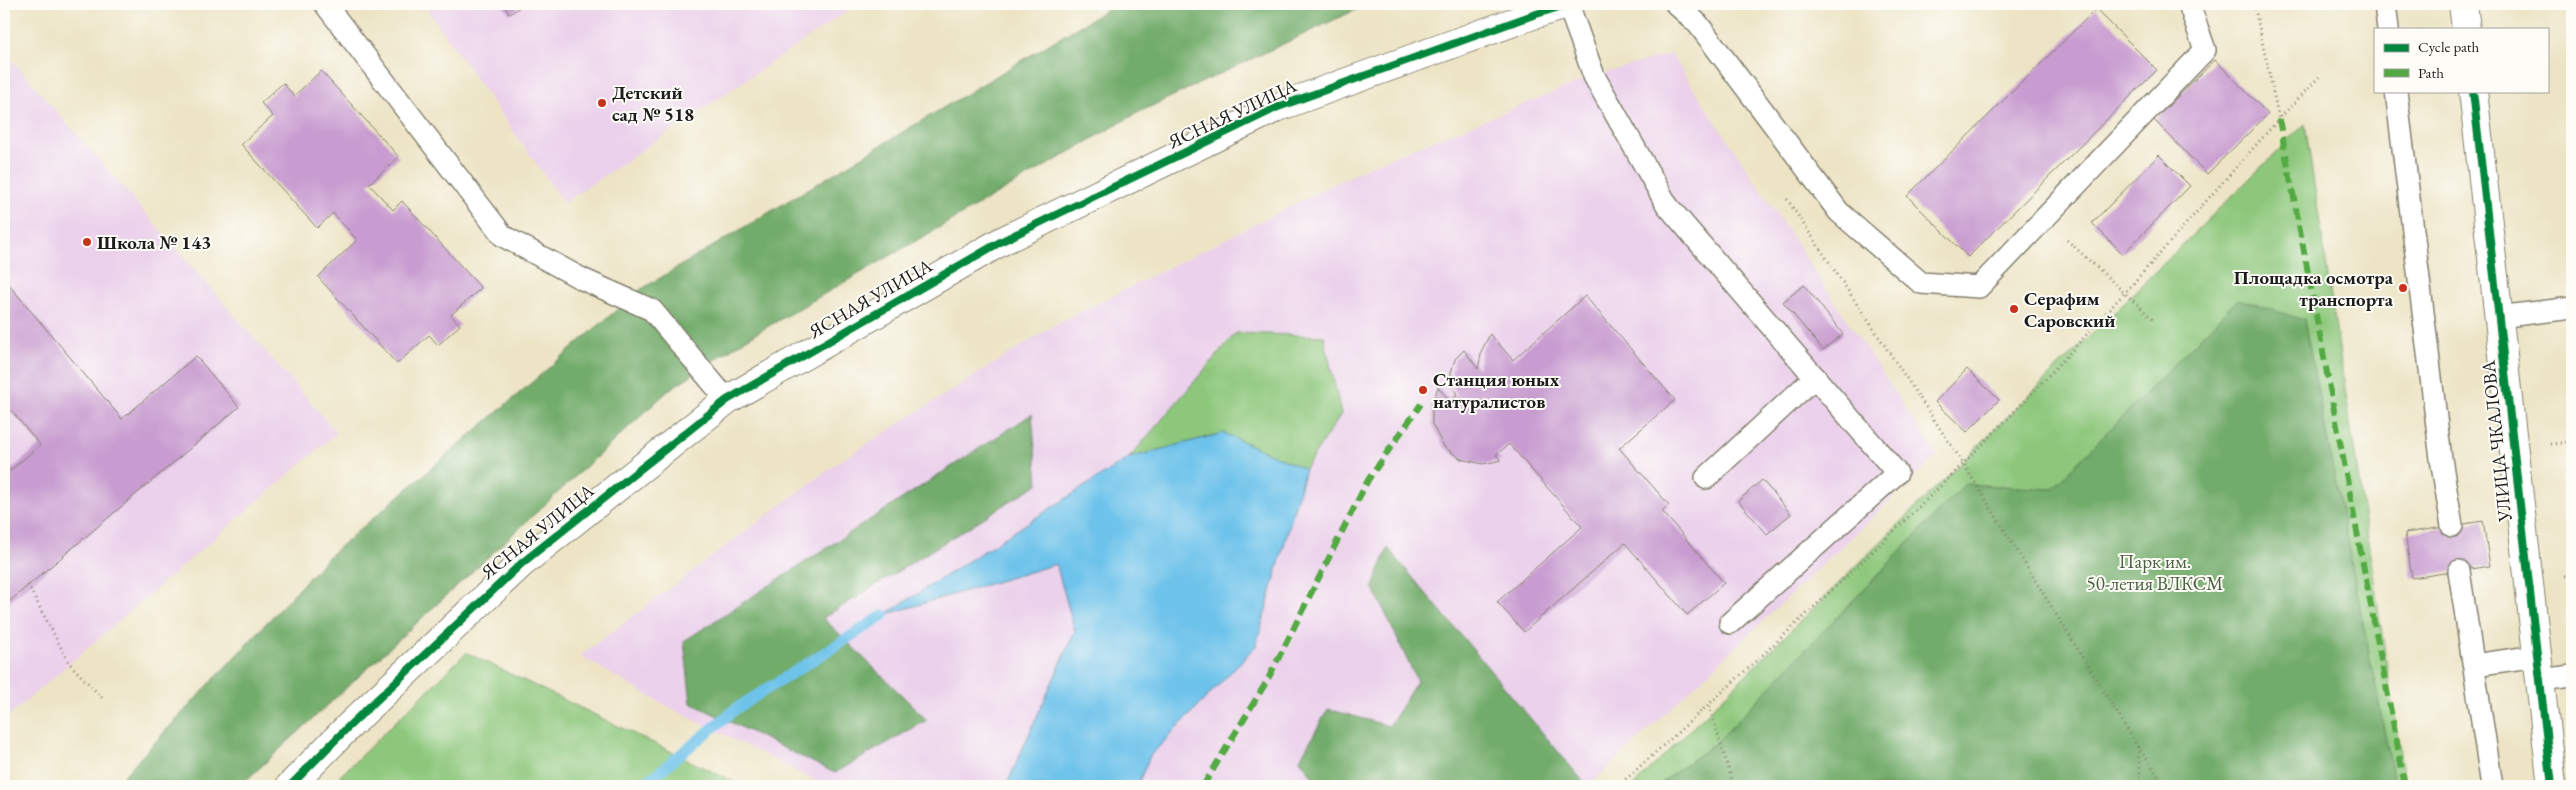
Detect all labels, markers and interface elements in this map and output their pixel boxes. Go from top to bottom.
legend [2374,28,2548,92]
text: Cycle path [2418,37,2480,56]
text: Path [2418,63,2444,82]
street label: ЯСНАЯ УЛИЦА [1163,72,1301,155]
place label: Детский сад № 518 [612,80,694,127]
marker: Детский сад № 518 [596,97,608,109]
place label: Школа № 143 [97,230,211,255]
marker: Школа № 143 [81,236,93,248]
street label: ЯСНАЯ УЛИЦА [803,252,937,344]
place label: Площадка осмотра транспорта [2234,265,2394,312]
marker: Площадка осмотра транспорта [2397,282,2409,294]
place label: Серафим Саровский [2024,286,2115,333]
marker: Серафим Саровский [2008,303,2020,315]
street label: УЛИЦА ЧКАЛОВА [2476,358,2518,524]
place label: Станция юных натуралистов [1433,367,1560,414]
marker: Станция юных натуралистов [1417,384,1429,396]
street label: ЯСНАЯ УЛИЦА [475,477,600,585]
park label: Парк им. 50-летия ВЛКСМ [2087,549,2223,596]

